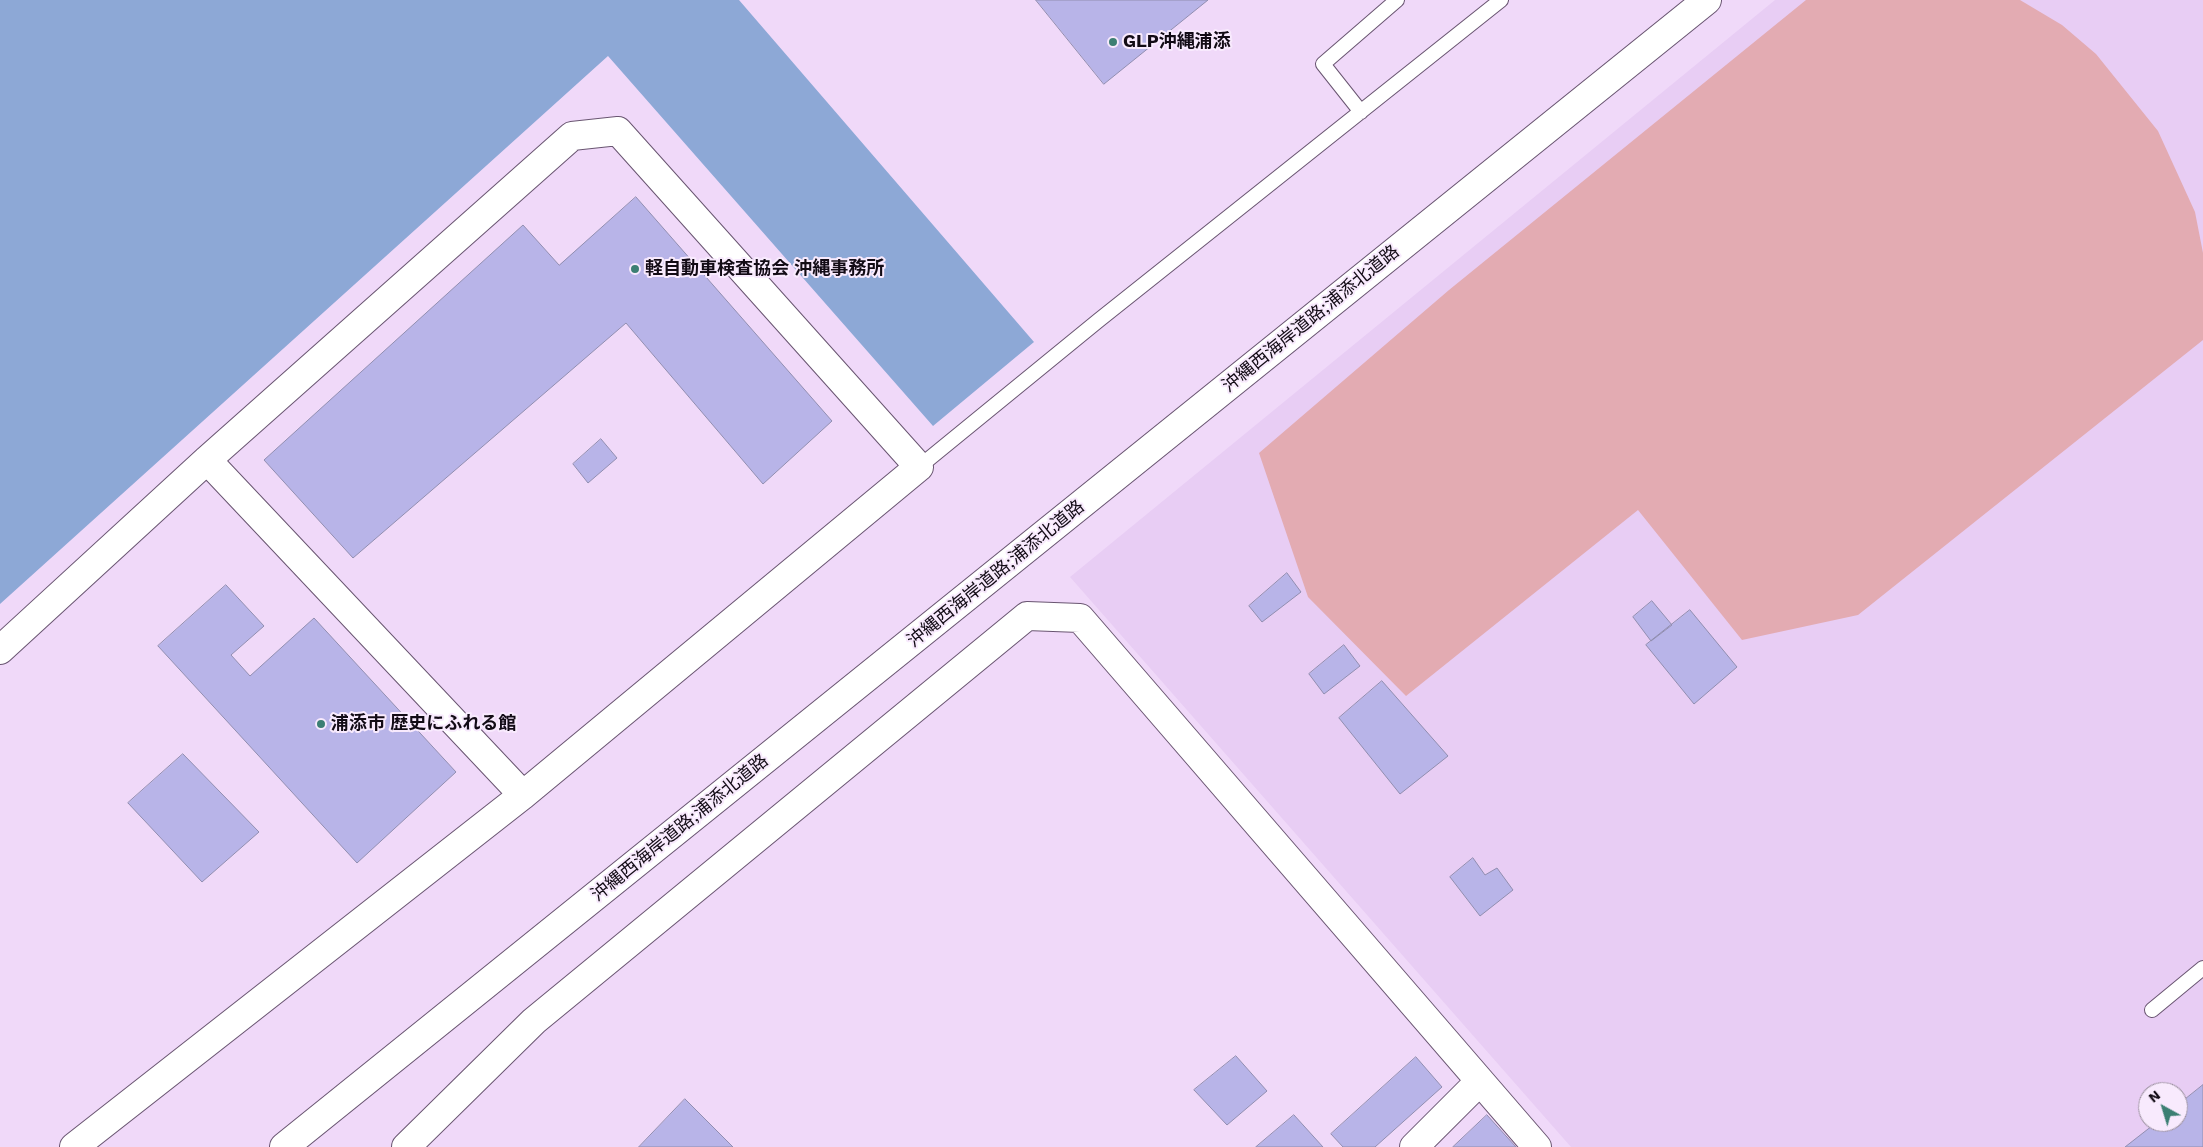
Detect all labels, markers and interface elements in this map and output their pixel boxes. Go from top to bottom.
place label: GLP沖縄浦添 [1123,31,1231,53]
marker: GLP沖縄浦添 [1107,36,1119,48]
street label: 沖縄西海岸道路;浦添北道路 [1218,241,1404,397]
place label: 軽自動車検査協会 沖縄事務所 [645,258,884,280]
marker: 軽自動車検査協会 沖縄事務所 [629,263,641,275]
street label: 沖縄西海岸道路;浦添北道路 [903,496,1089,652]
place label: 浦添市 歴史にふれる館 [331,713,516,735]
marker: 浦添市 歴史にふれる館 [315,718,327,730]
street label: 沖縄西海岸道路;浦添北道路 [587,750,773,906]
north arrow [2138,1082,2188,1132]
text: N [2145,1087,2163,1106]

